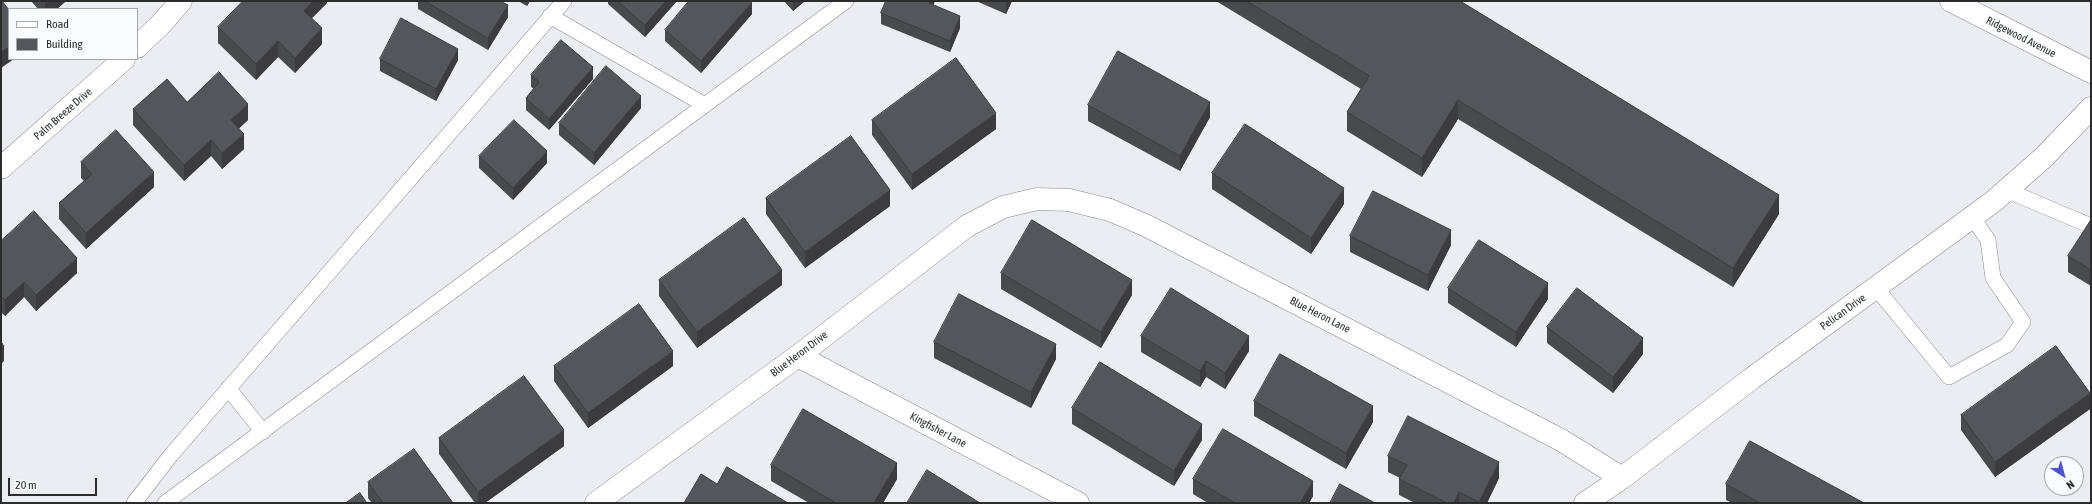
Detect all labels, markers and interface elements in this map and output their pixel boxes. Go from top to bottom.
legend [8,8,138,60]
street label: Ridgewood Avenue [1984,14,2058,60]
text: Road [46,17,69,31]
text: Building [46,37,83,51]
street label: Palm Breeze Drive [31,85,95,143]
street label: Pelican Drive [1818,291,1868,333]
street label: Blue Heron Lane [1287,294,1353,336]
street label: Blue Heron Drive [768,328,830,380]
street label: Kingfisher Lane [907,410,969,450]
north arrow [2044,456,2084,496]
scale bar [10,470,99,496]
text: 20 m [15,478,37,492]
text: N [2064,478,2077,492]

